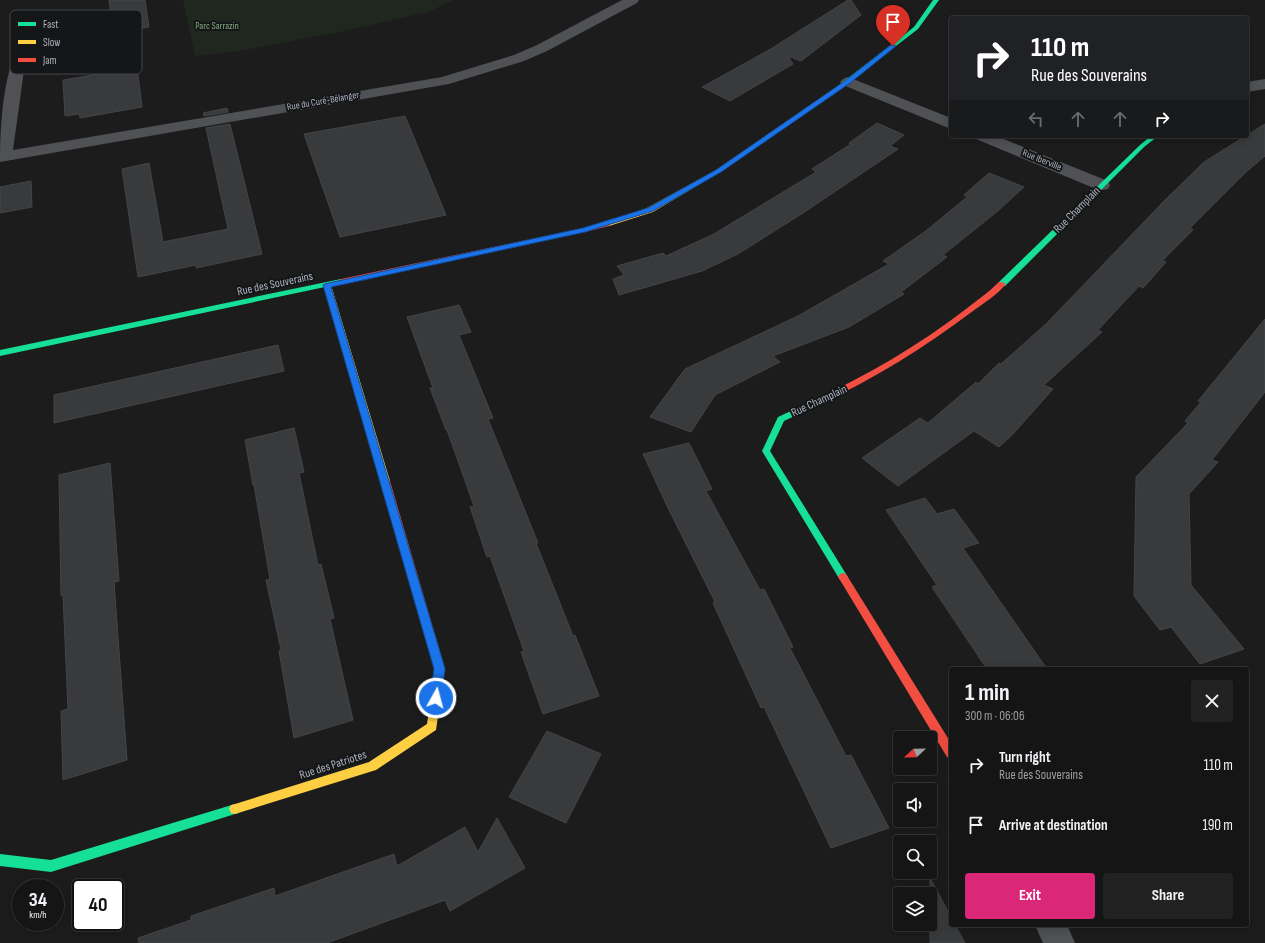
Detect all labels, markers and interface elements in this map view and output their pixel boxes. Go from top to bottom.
pin [876,5,910,46]
legend [10,10,142,74]
icon: arrive [882,11,904,33]
text: Fast [43,18,59,31]
park label: Parc Sarrazin [195,20,239,32]
text: 110 m [1031,31,1089,64]
icon: right [965,32,1017,84]
text: Slow [43,36,60,49]
text: Jam [42,54,57,67]
text: Rue des Souverains [1031,65,1147,86]
street label: Rue du Curé-Bélanger [286,89,360,113]
icon: left [1025,108,1047,130]
icon: ahead [1067,108,1089,130]
icon: ahead [1109,108,1131,130]
icon: right [1151,108,1173,130]
street label: Rue Iberville [1021,147,1063,173]
street label: Rue Champlain [1051,184,1103,236]
street label: Rue des Souverains [236,269,314,299]
street label: Rue Champlain [789,382,849,420]
position arrow [415,677,457,719]
text: 1 min [965,678,1010,707]
button: close [1191,680,1233,722]
text: 300 m · 06:06 [965,708,1025,724]
north arrow [893,731,937,775]
map controls [893,731,937,931]
street label: Rue des Patriotes [297,747,369,783]
text: Turn right [999,748,1051,767]
icon: right [965,754,987,776]
text: 110 m [1204,756,1233,775]
text: Rue des Souverains [999,767,1083,783]
button: sound [893,783,937,827]
icon: arrive [965,814,987,836]
text: Arrive at destination [999,816,1108,835]
text: 190 m [1202,816,1233,835]
button: search [893,835,937,879]
button: Exit [965,873,1095,919]
button: Share [1103,873,1233,919]
speed limit sign: 40 [72,879,124,931]
button: layers [893,887,937,931]
text: 34 [29,888,47,912]
text: km/h [29,909,47,921]

